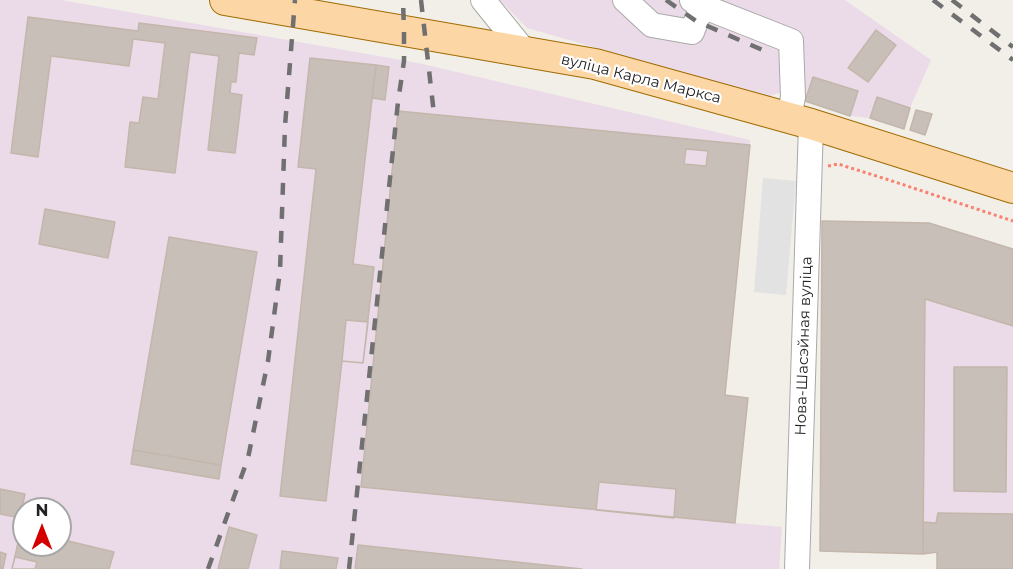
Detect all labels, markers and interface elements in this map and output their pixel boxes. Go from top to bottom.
street label: вуліца Карла Маркса [559,50,723,108]
street label: Нова-Шасэйная вуліца [792,256,816,436]
north arrow [12,497,72,557]
text: N [36,501,48,520]

